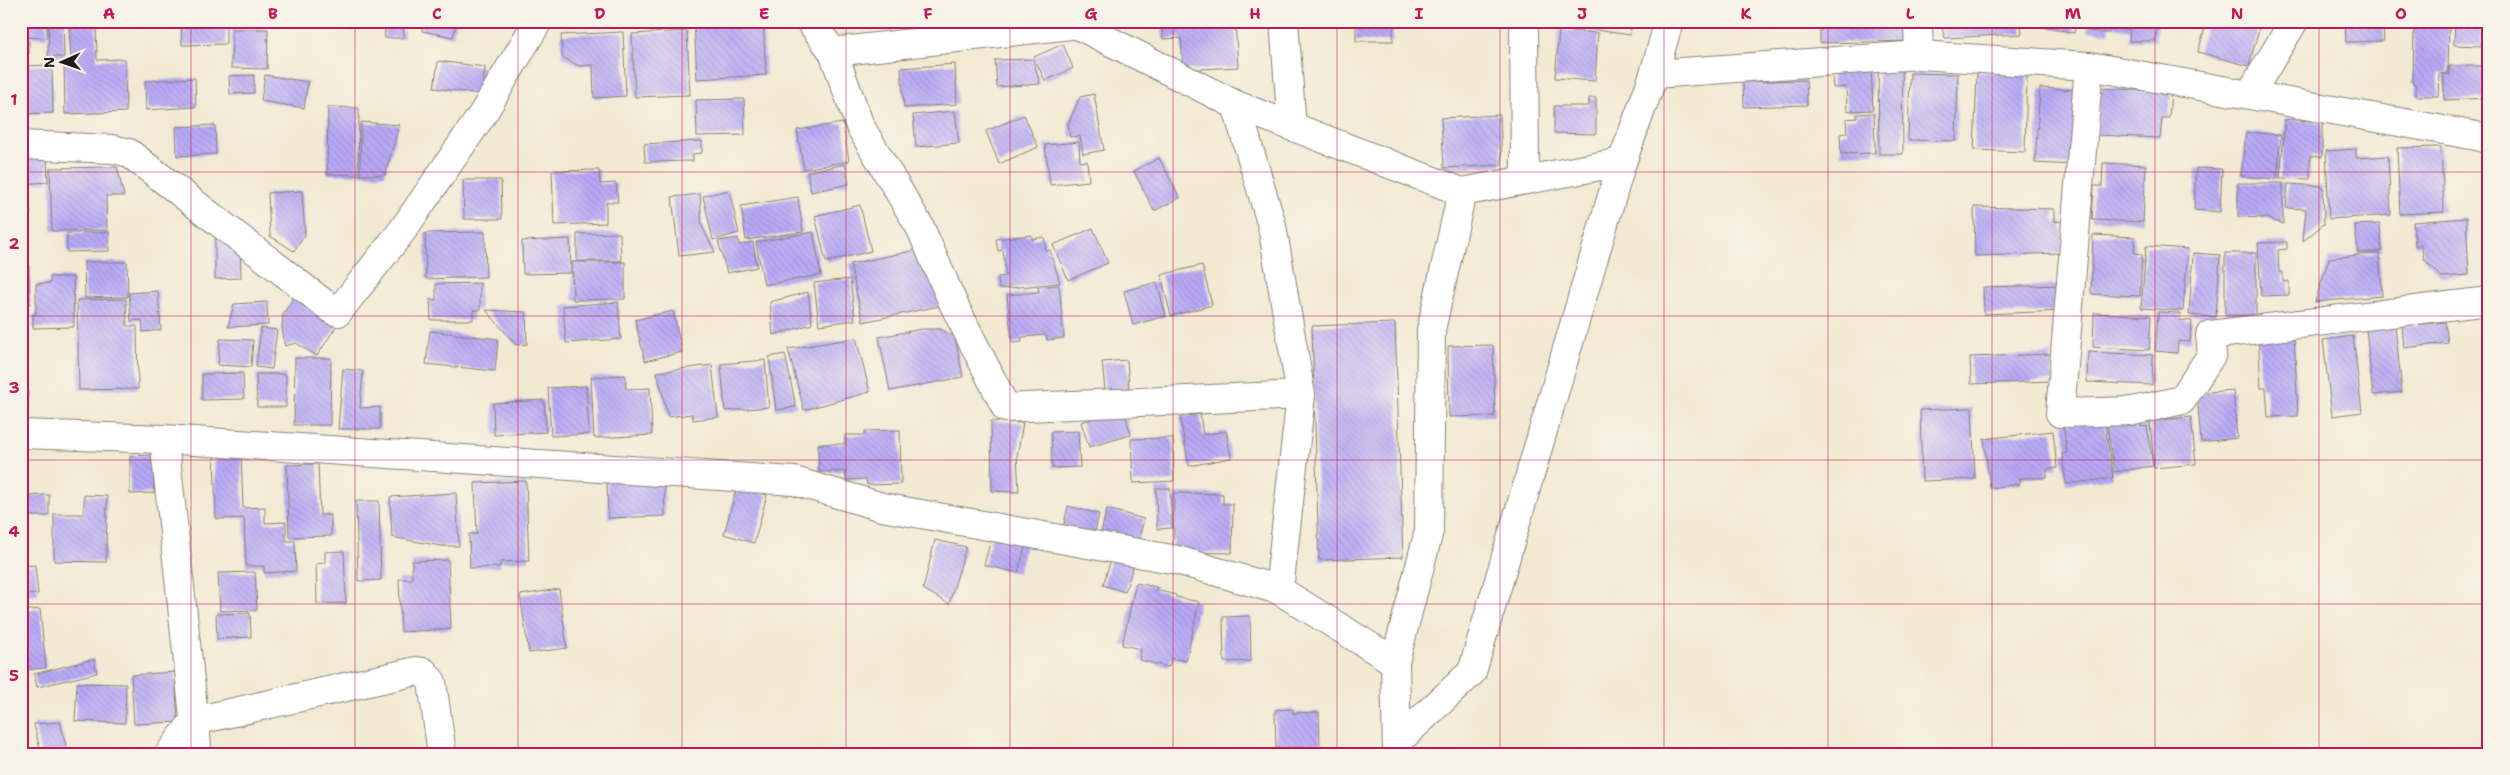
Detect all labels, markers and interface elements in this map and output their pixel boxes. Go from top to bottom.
text: A [103,3,115,24]
text: B [268,3,278,24]
text: C [432,3,442,24]
text: D [594,3,606,24]
text: E [759,3,769,24]
text: F [923,3,933,24]
text: G [1085,3,1098,24]
text: H [1249,3,1261,24]
text: I [1415,3,1424,24]
text: J [1577,3,1587,24]
text: K [1741,3,1752,24]
text: L [1906,3,1915,24]
text: M [2065,3,2082,24]
text: N [2231,3,2243,24]
text: O [2395,3,2407,24]
north arrow [38,38,88,88]
text: N [40,57,58,68]
text: 1 [10,89,18,110]
text: 2 [8,233,20,254]
text: 3 [8,377,20,398]
text: 4 [8,521,20,542]
text: 5 [9,665,19,686]

